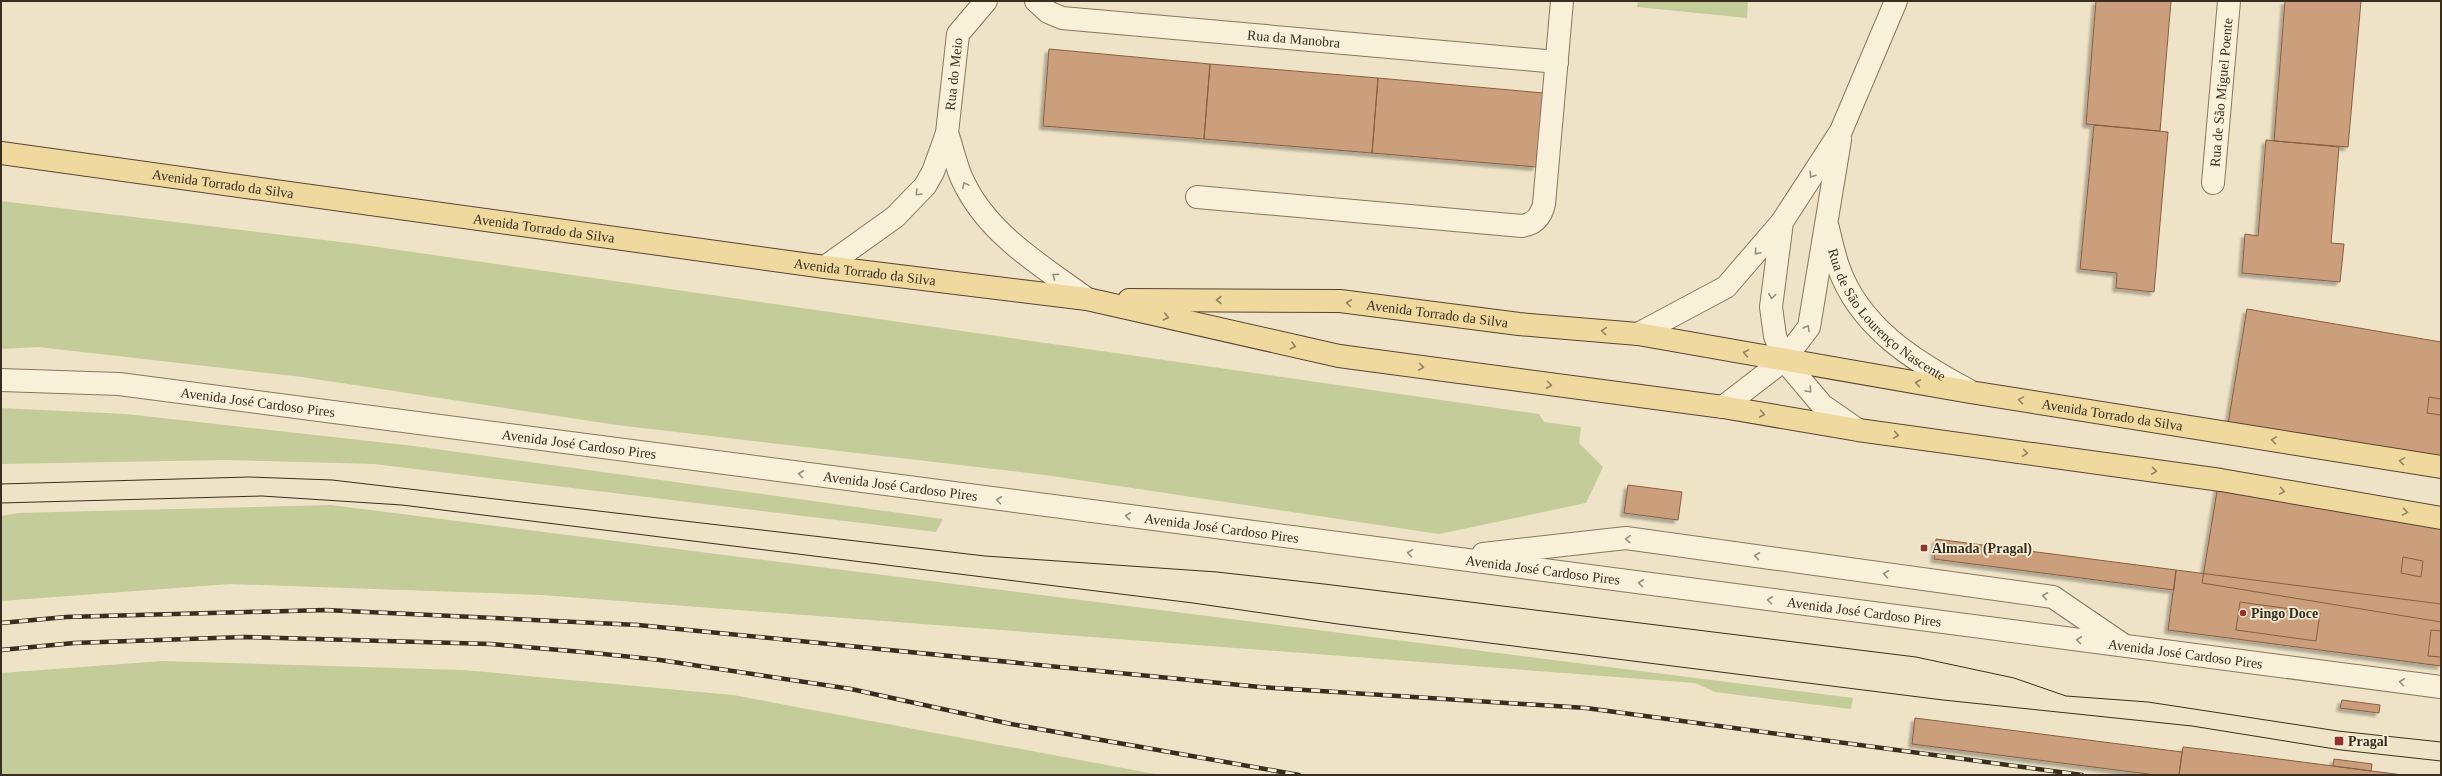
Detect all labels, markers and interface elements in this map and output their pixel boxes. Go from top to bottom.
street label: Rua de São Miguel Poente [2207,17,2235,167]
street label: Rua da Manobra [1246,27,1341,51]
street label: Rua do Meio [943,37,966,111]
street label: Avenida Torrado da Silva [151,167,295,202]
one-way arrow [1810,170,1817,177]
one-way arrow [963,181,970,189]
one-way arrow [915,188,923,196]
street label: Avenida Torrado da Silva [472,211,616,246]
one-way arrow [1754,247,1761,254]
street label: Rua de São Lourenço Nascente [1825,247,1948,384]
street label: Avenida Torrado da Silva [793,256,937,289]
one-way arrow [1053,274,1060,281]
one-way arrow [1768,292,1777,299]
one-way arrow [1216,296,1222,304]
street label: Avenida Torrado da Silva [1365,297,1510,331]
one-way arrow [1346,298,1352,307]
one-way arrow [1163,313,1169,321]
one-way arrow [1802,326,1810,333]
one-way arrow [1601,327,1607,336]
one-way arrow [1289,341,1296,349]
one-way arrow [1743,349,1749,358]
one-way arrow [1418,362,1424,371]
one-way arrow [1915,379,1921,388]
one-way arrow [1546,380,1553,389]
street label: Avenida José Cardoso Pires [180,385,336,420]
one-way arrow [1804,386,1811,393]
one-way arrow [2018,396,2024,405]
street label: Avenida Torrado da Silva [2041,397,2185,434]
one-way arrow [1759,409,1765,418]
street label: Avenida José Cardoso Pires [501,427,657,462]
one-way arrow [1893,430,1899,439]
one-way arrow [2271,436,2277,445]
one-way arrow [2022,448,2028,457]
one-way arrow [2399,457,2406,466]
one-way arrow [2151,466,2157,475]
one-way arrow [798,469,804,478]
street label: Avenida José Cardoso Pires [822,469,978,504]
one-way arrow [2279,486,2285,495]
one-way arrow [996,495,1002,504]
one-way arrow [2402,507,2408,516]
street label: Avenida José Cardoso Pires [1143,511,1300,546]
one-way arrow [1125,512,1131,521]
one-way arrow [1625,535,1631,544]
place label: Almada (Pragal) [1932,541,2032,557]
marker: Almada (Pragal) [1919,543,1929,553]
one-way arrow [1407,549,1413,558]
one-way arrow [1754,552,1760,561]
street label: Avenida José Cardoso Pires [1465,553,1621,588]
one-way arrow [1883,570,1889,579]
one-way arrow [1638,579,1644,588]
one-way arrow [2042,592,2048,601]
street label: Avenida José Cardoso Pires [1786,595,1942,630]
one-way arrow [1767,596,1773,605]
place label: Pingo Doce [2251,606,2318,621]
marker: Pingo Doce [2238,608,2248,618]
one-way arrow [2076,636,2082,645]
street label: Avenida José Cardoso Pires [2107,637,2264,672]
one-way arrow [2399,678,2405,687]
place label: Pragal [2348,734,2388,749]
marker: Pragal [2333,735,2345,747]

